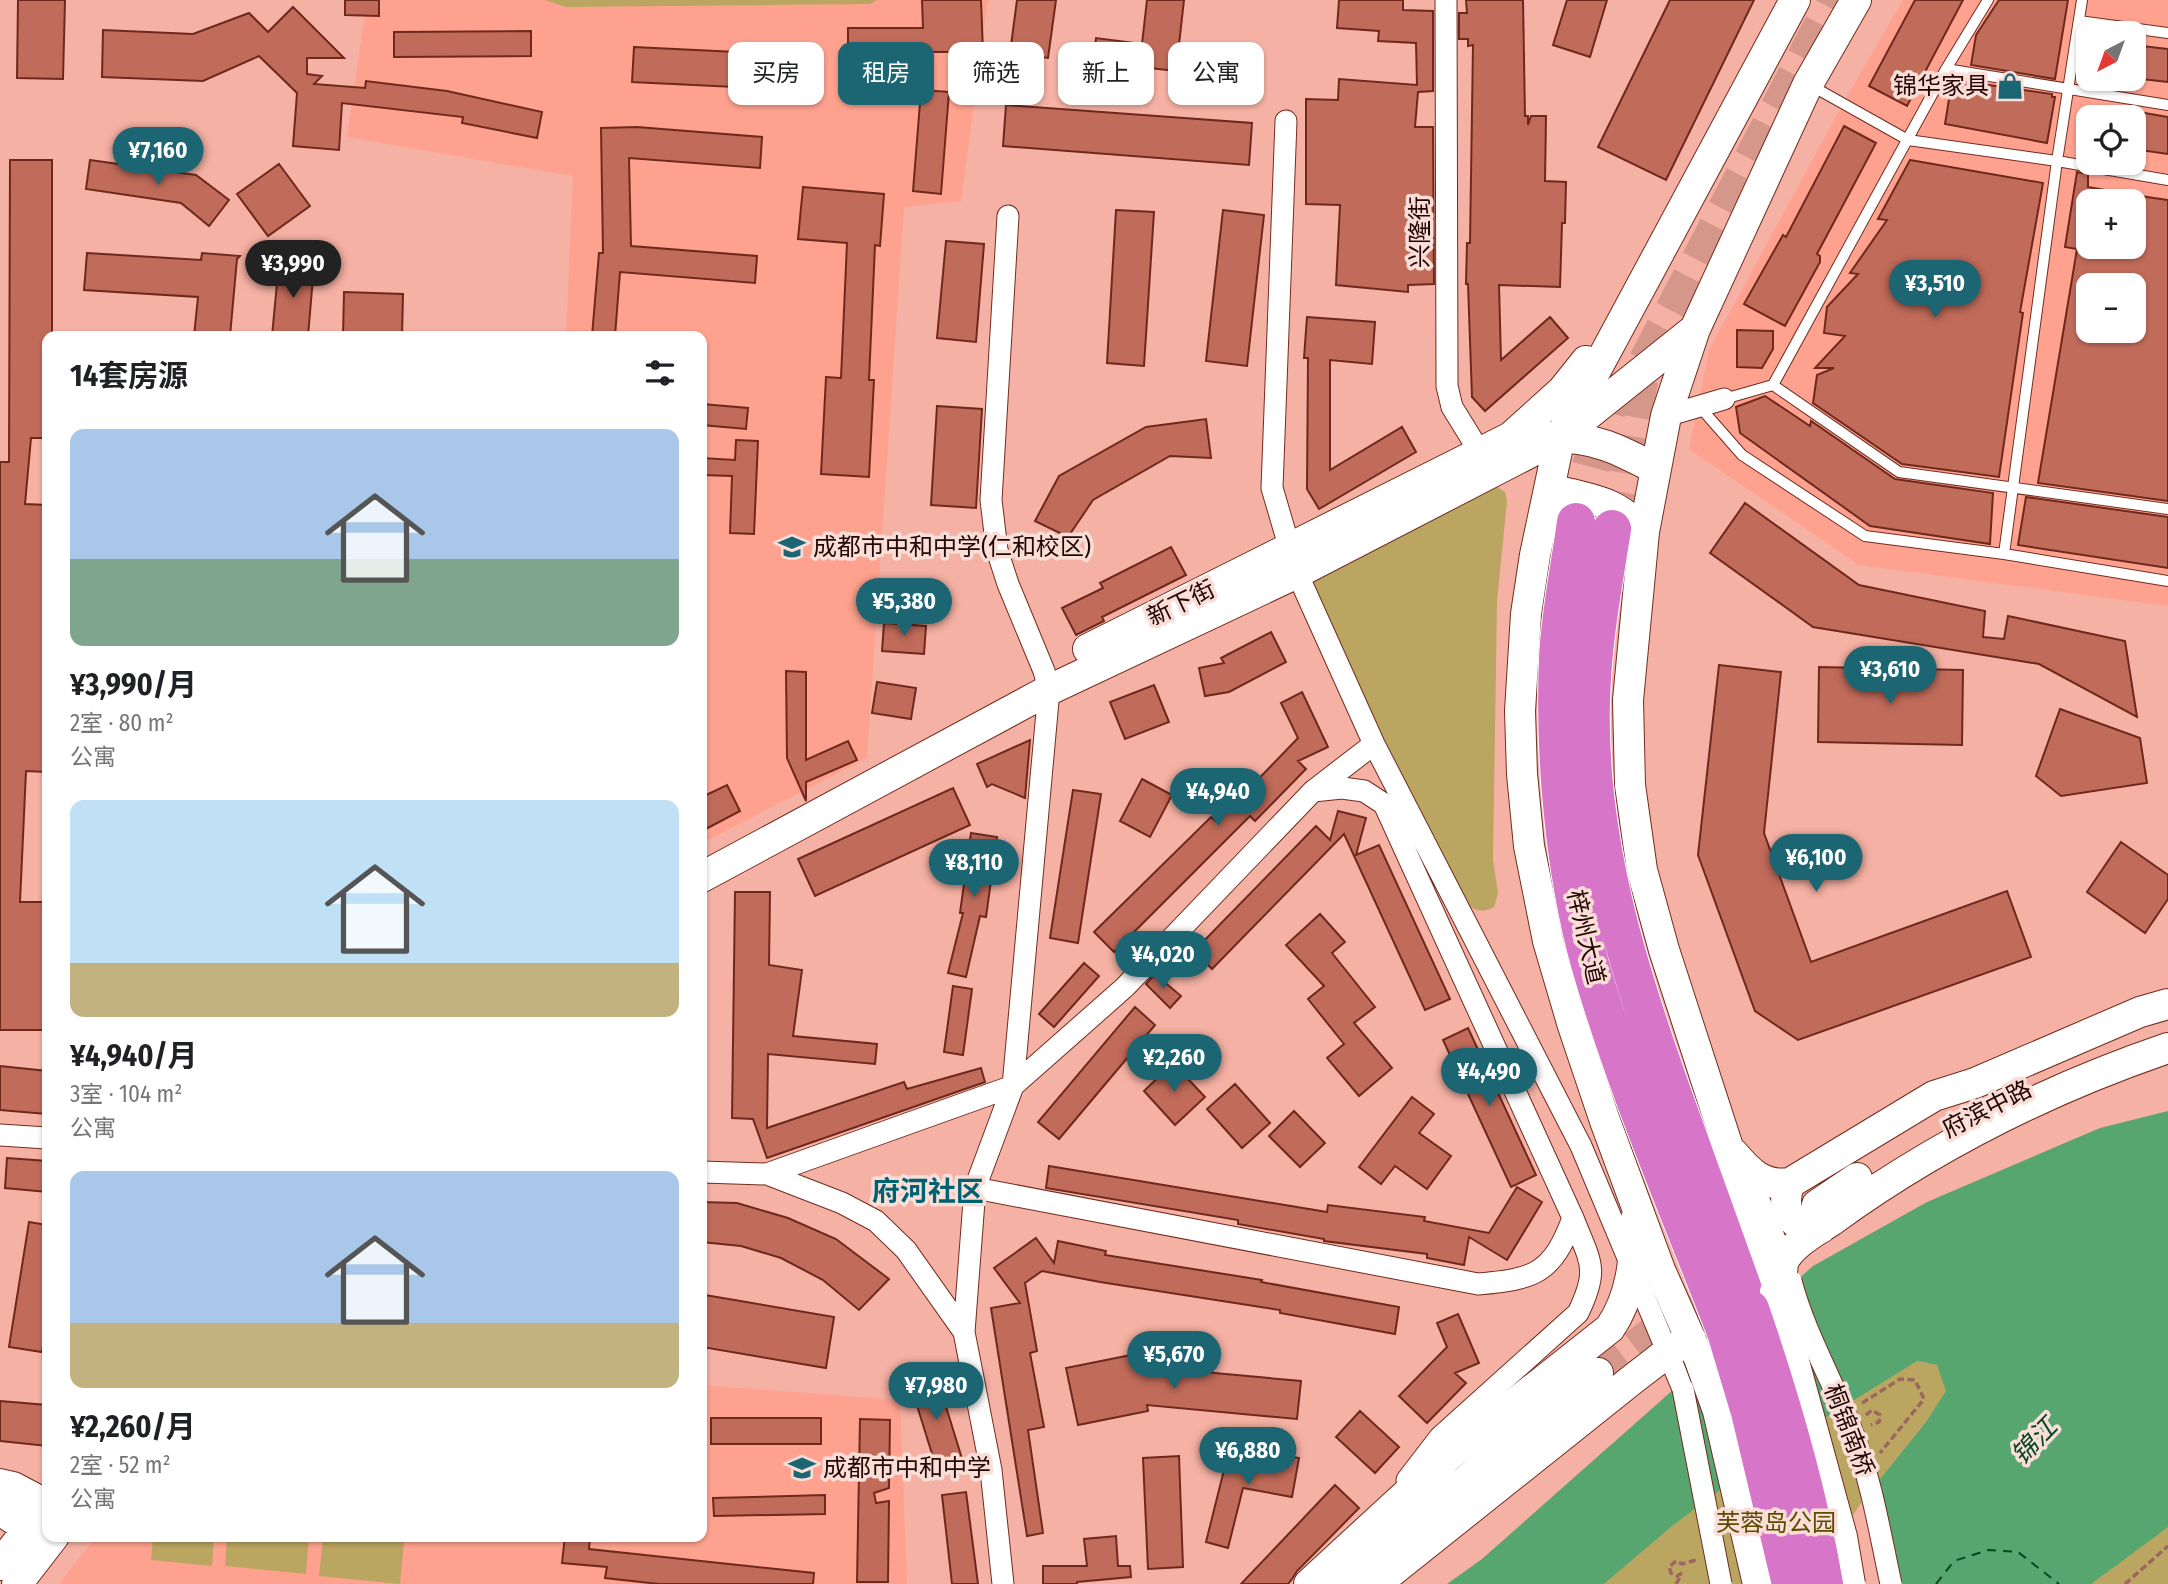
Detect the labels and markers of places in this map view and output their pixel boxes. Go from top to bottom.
shop icon: 锦华家具 [1995,71,2025,101]
place label: 锦华家具 [1893,72,1989,100]
pin: ¥7,160 [101,128,215,187]
pin: ¥3,990 [236,240,350,300]
pin: ¥3,510 [1878,260,1992,320]
school or university icon: 成都市中和中学(仁和校区) [777,532,807,562]
place label: 成都市中和中学(仁和校区) [813,533,1091,561]
pin: ¥5,380 [847,578,961,638]
pin: ¥3,610 [1833,646,1947,706]
pin: ¥4,940 [1161,768,1275,828]
pin: ¥6,100 [1759,834,1873,894]
pin: ¥8,110 [917,839,1031,899]
pin: ¥4,020 [1106,932,1220,991]
pin: ¥2,260 [1117,1034,1231,1094]
pin: ¥4,490 [1432,1048,1546,1108]
pin: ¥5,670 [1117,1332,1231,1391]
pin: ¥7,980 [879,1362,993,1422]
pin: ¥6,880 [1191,1428,1305,1487]
school or university icon: 成都市中和中学 [787,1453,817,1483]
place label: 成都市中和中学 [823,1454,991,1482]

